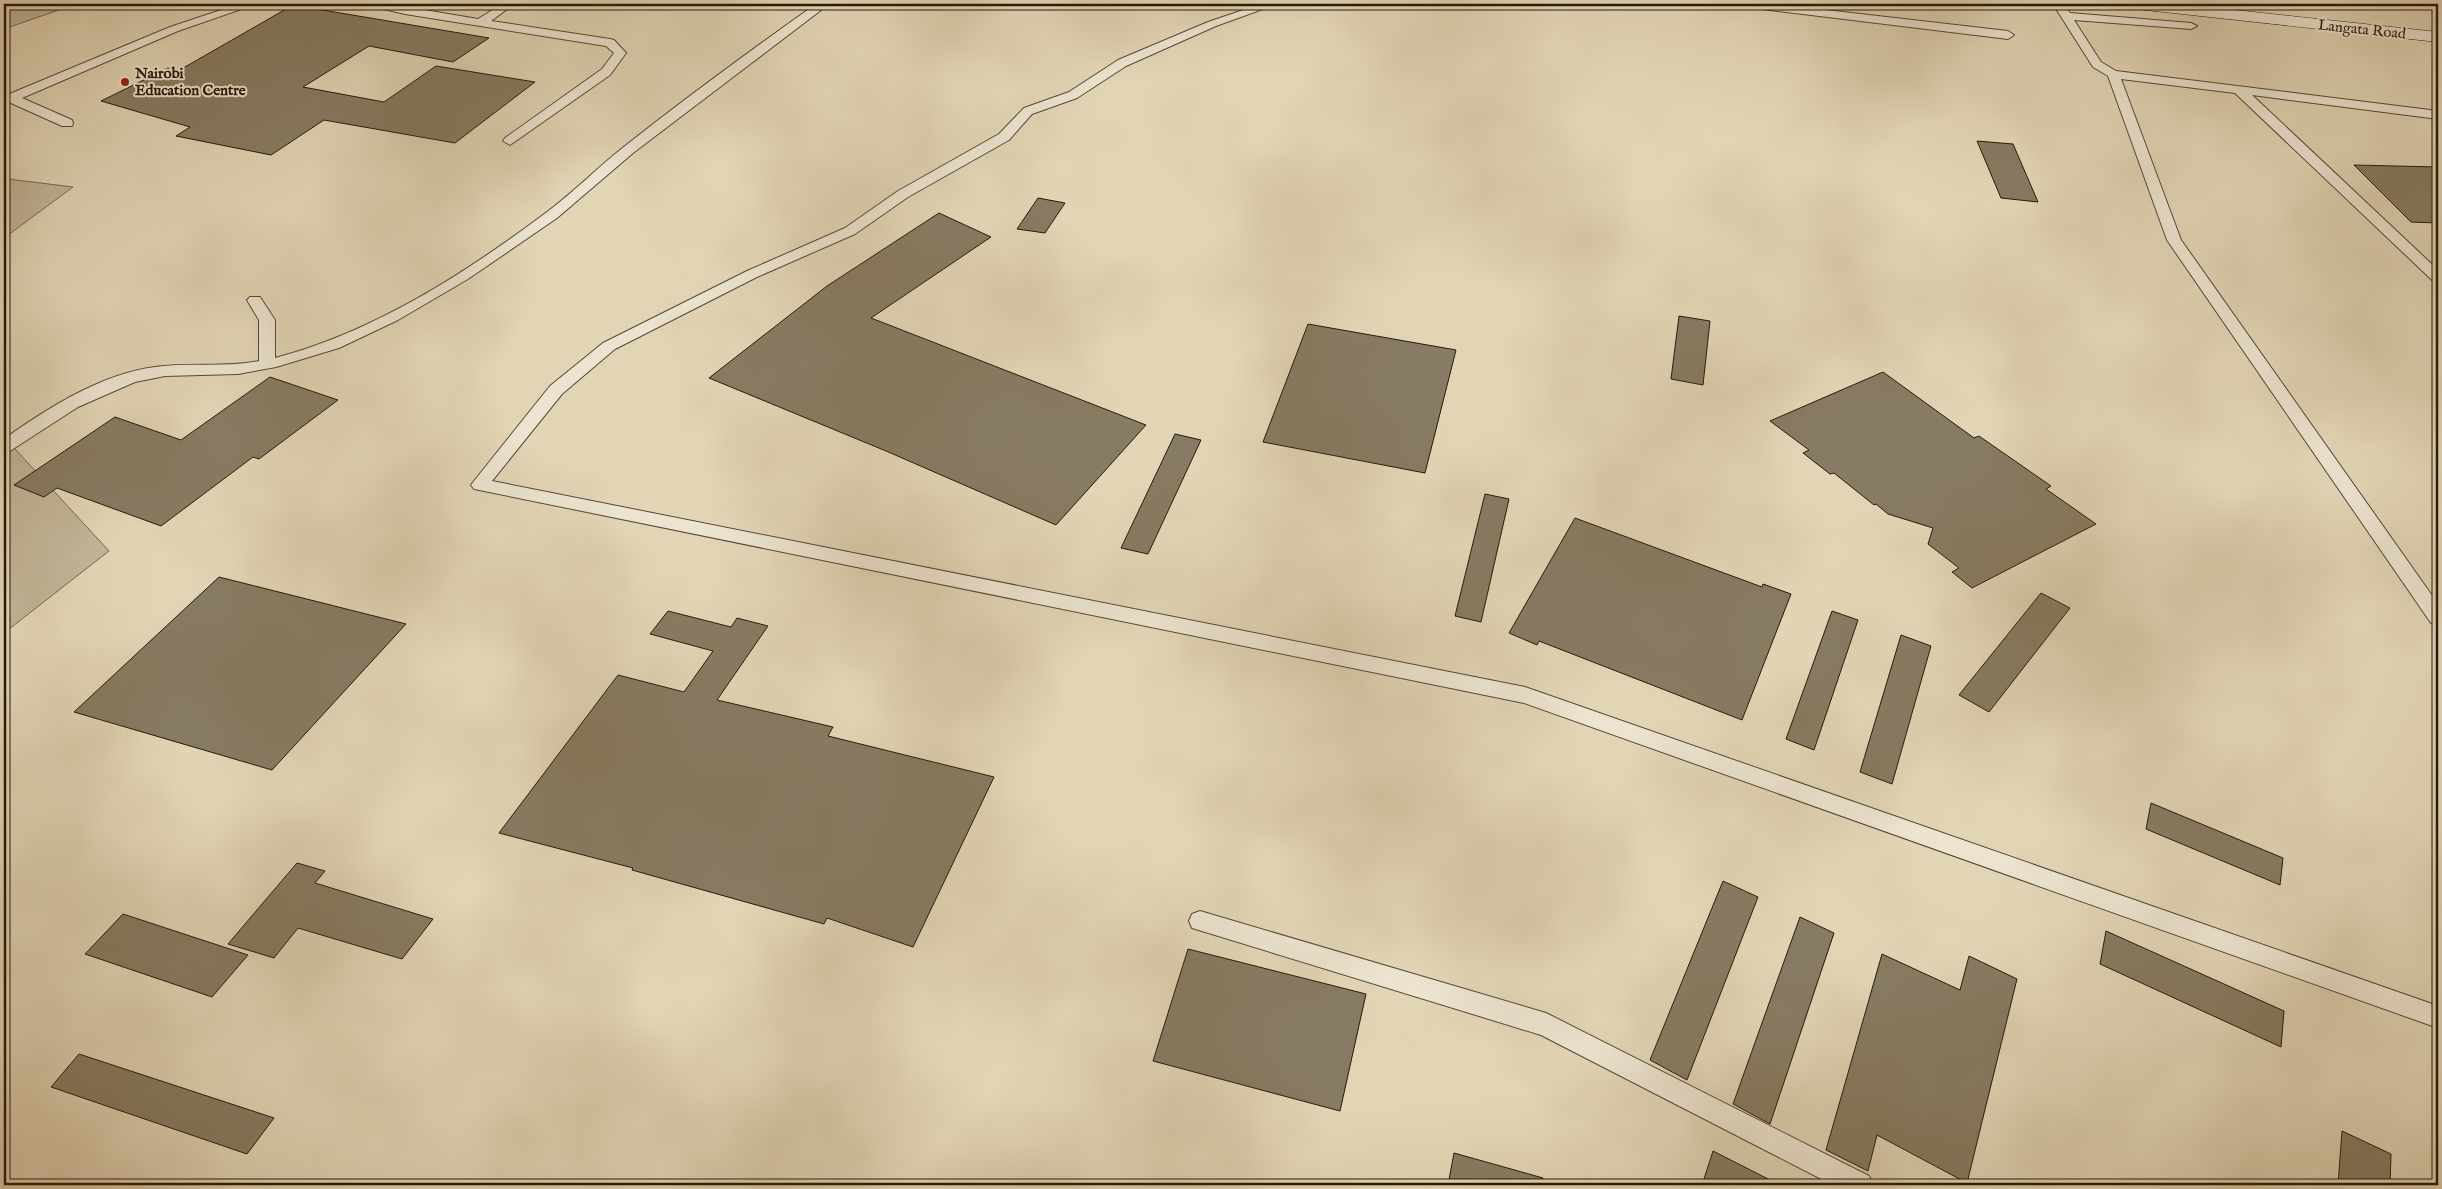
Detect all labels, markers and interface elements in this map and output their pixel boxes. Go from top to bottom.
street label: Langata Road [2317,15,2408,44]
place label: Nairobi Education Centre [134,64,246,100]
marker: Nairobi Education Centre [119,76,131,88]

